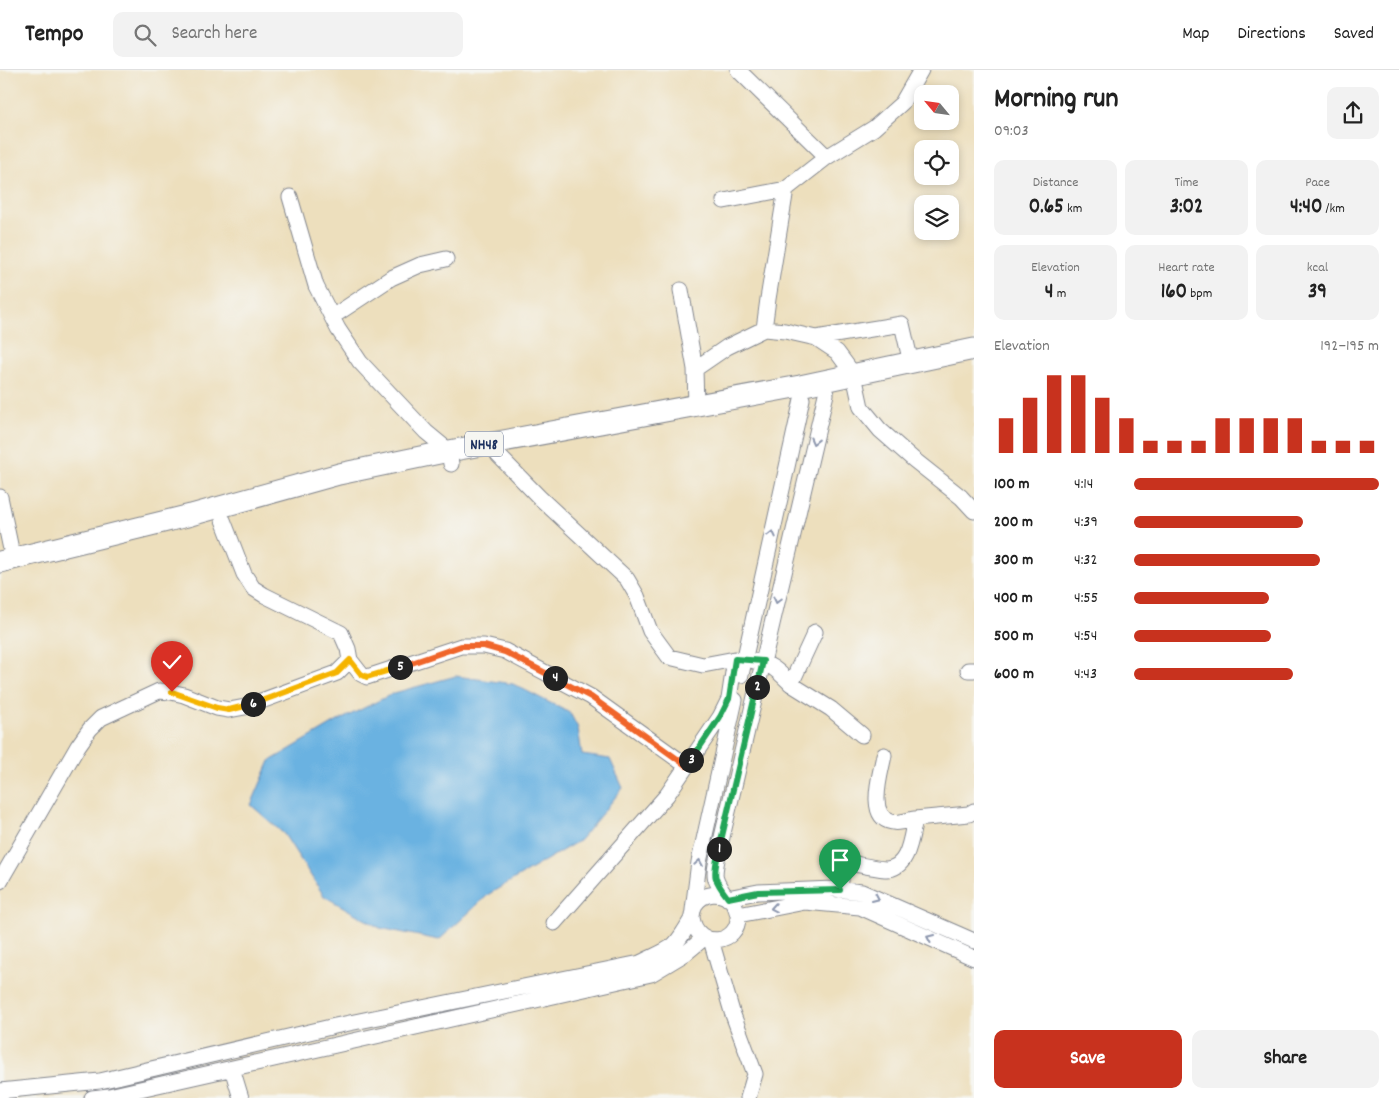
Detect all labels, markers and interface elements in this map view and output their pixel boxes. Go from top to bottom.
search box [113,12,463,57]
text: Tempo [25,18,83,52]
icon: search [131,21,159,49]
text: Search here [171,21,257,48]
text: Map [1182,22,1209,47]
text: Directions [1237,22,1306,47]
text: Saved [1334,22,1374,47]
text: Morning run [994,81,1118,121]
north arrow [914,85,959,130]
map controls [914,85,959,240]
button: share [1327,87,1379,139]
text: 09:03 [994,120,1029,143]
button: locate [914,140,959,185]
text: Distance [1033,173,1078,193]
text: Time [1175,173,1198,193]
text: Pace [1305,173,1330,193]
text: 0.65 [1029,193,1064,223]
text: 3:02 [1170,193,1203,223]
text: 4:40 [1290,193,1322,223]
button: layers [914,195,959,240]
text: km [1064,199,1082,219]
text: /km [1322,199,1345,219]
text: Elevation [1031,258,1080,278]
text: Heart rate [1158,258,1215,278]
text: kcal [1307,258,1328,278]
text: 4 [1045,278,1053,308]
text: 160 [1161,278,1187,308]
text: 39 [1308,278,1327,308]
text: m [1053,284,1066,304]
text: bpm [1187,284,1212,304]
text: Elevation [994,335,1050,358]
text: 192–195 m [1320,335,1379,358]
road number: NH48 [465,432,503,456]
one-way arrow [809,437,820,446]
text: 100 m [994,473,1030,496]
text: 4:14 [1074,473,1093,496]
text: 200 m [994,511,1033,534]
text: 4:39 [1074,511,1098,534]
one-way arrow [766,529,777,538]
text: 300 m [994,549,1033,572]
text: 4:32 [1074,549,1097,572]
text: 400 m [994,587,1033,610]
text: 4:55 [1074,587,1098,610]
one-way arrow [772,595,783,604]
text: 500 m [994,625,1034,648]
text: 4:54 [1074,625,1097,648]
pin [151,641,193,692]
icon: check [158,648,186,676]
pin: 5 [388,654,412,680]
text: 5 [397,657,404,677]
text: 600 m [994,663,1034,686]
text: 4:43 [1074,663,1097,686]
pin: 4 [542,666,568,690]
text: 4 [553,668,558,688]
pin: 2 [744,674,770,700]
text: 2 [754,677,761,697]
pin: 6 [240,692,266,716]
text: 6 [250,694,257,714]
pin: 3 [678,748,704,772]
text: 3 [688,750,695,770]
pin: 1 [706,836,732,862]
text: 1 [718,839,721,859]
pin [819,839,861,890]
icon: arrive [826,846,854,874]
one-way arrow [694,859,704,868]
one-way arrow [871,892,880,903]
one-way arrow [770,902,779,912]
one-way arrow [926,934,935,945]
button: Save [994,1030,1182,1088]
button: Share [1192,1030,1379,1088]

